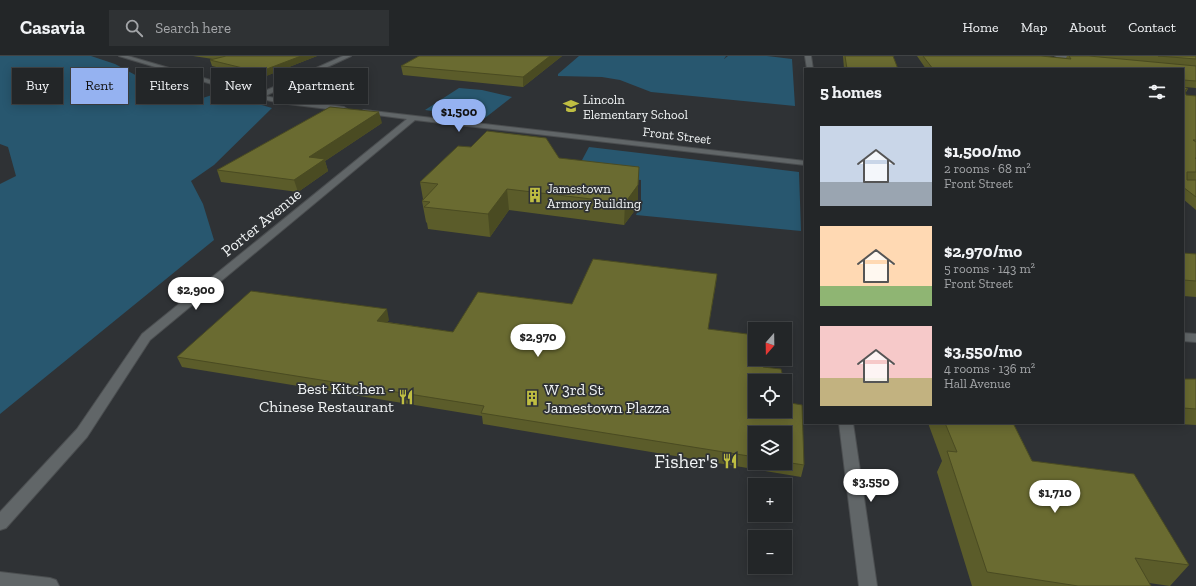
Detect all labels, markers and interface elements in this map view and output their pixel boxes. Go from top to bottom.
search box [109,10,389,46]
text: Casavia [20,16,85,39]
icon: search [123,17,145,39]
text: Search here [155,19,231,37]
text: Home [963,19,999,36]
text: Map [1021,19,1047,36]
text: About [1069,19,1106,36]
text: Contact [1128,19,1176,36]
chip: Buy [12,68,63,104]
chip: Rent [71,68,128,104]
chip: Filters [136,68,203,104]
chip: New [211,68,266,104]
chip: Apartment [274,68,368,104]
icon: filters [1146,81,1168,103]
text: 5 homes [820,82,882,102]
place label: Lincoln Elementary School [583,92,688,122]
school or university icon: Lincoln Elementary School [562,97,580,115]
pin: $1,500 [426,99,492,133]
text: $1,500 [441,104,477,119]
street label: Front Street [642,124,712,147]
text: $1,500/mo [944,141,1021,161]
icon: home [852,142,900,190]
text: 2 rooms · 68 m² [944,161,1031,176]
text: Front Street [944,176,1013,191]
place label: Jamestown Armory Building [547,181,641,211]
street label: Porter Avenue [217,184,305,260]
building icon: Jamestown Armory Building [526,186,544,204]
text: $2,970/mo [944,241,1022,261]
icon: home [852,242,900,290]
text: 5 rooms · 143 m² [944,261,1035,276]
text: Front Street [944,276,1013,291]
pin: $2,900 [163,277,229,311]
text: $2,900 [177,282,215,297]
north arrow [748,322,792,366]
map controls [748,322,792,574]
pin: $2,970 [505,324,571,358]
text: $2,970 [519,329,557,344]
text: $3,550/mo [944,341,1022,361]
icon: home [852,342,900,390]
text: 4 rooms · 136 m² [944,361,1035,376]
button: locate [748,374,792,418]
text: Hall Avenue [944,376,1011,391]
place label: Best Kitchen - Chinese Restaurant [259,379,394,416]
place label: W 3rd St Jamestown Plazza [544,380,670,417]
restaurant icon: Best Kitchen - Chinese Restaurant [397,388,415,406]
building icon: W 3rd St Jamestown Plazza [523,389,541,407]
button: layers [748,426,792,470]
place label: Fisher's [654,450,718,473]
restaurant icon: Fisher's [721,452,739,470]
pin: $3,550 [838,469,904,503]
text: $3,550 [852,474,890,489]
button: + [748,478,792,522]
pin: $1,710 [1022,480,1088,514]
text: $1,710 [1038,485,1072,500]
button: − [748,530,792,574]

